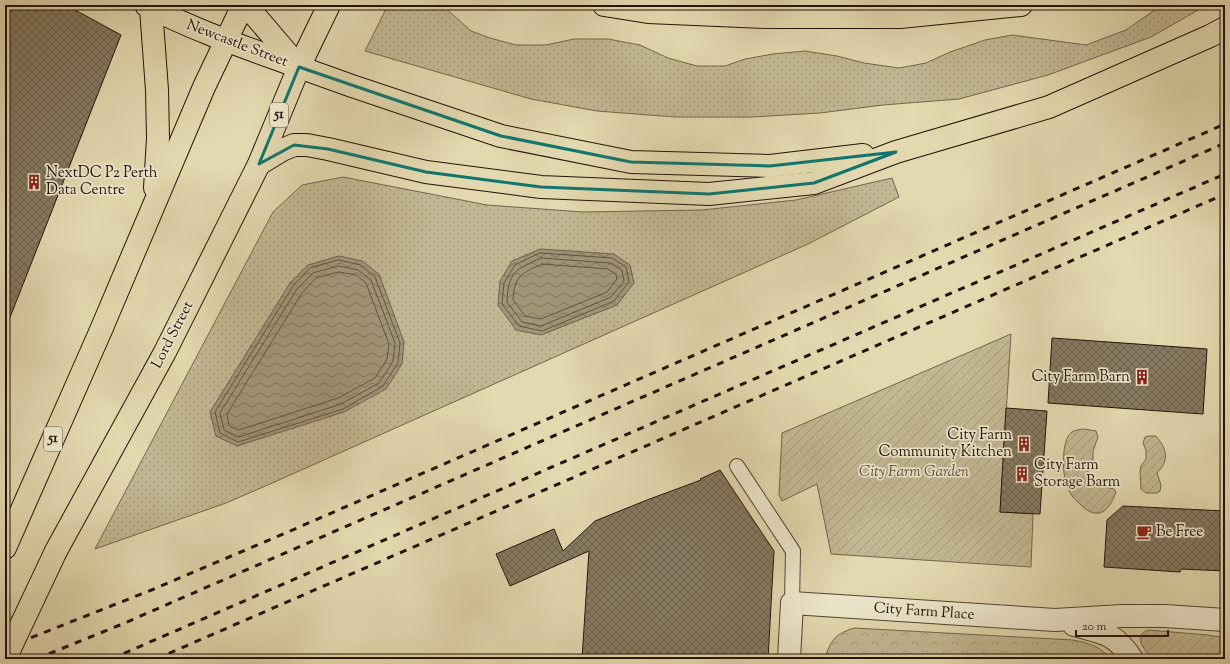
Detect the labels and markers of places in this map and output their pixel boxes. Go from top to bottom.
place label: NextDC P2 Perth Data Centre [46,163,158,201]
building icon: NextDC P2 Perth Data Centre [25,173,43,191]
place label: City Farm Barn [1031,367,1130,388]
building icon: City Farm Barn [1133,368,1151,386]
place label: City Farm Community Kitchen [879,425,1013,463]
building icon: City Farm Community Kitchen [1015,435,1033,453]
place label: City Farm Storage Barm [1034,455,1121,493]
building icon: City Farm Storage Barm [1013,465,1031,483]
place label: Be Free [1156,522,1203,543]
cafe icon: Be Free [1135,523,1153,541]

